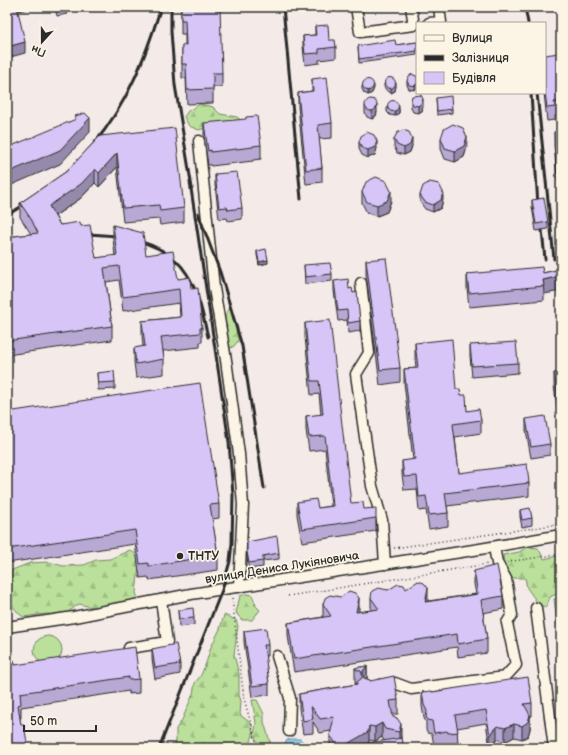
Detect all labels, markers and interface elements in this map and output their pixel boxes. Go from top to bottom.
north arrow [22,22,62,62]
legend [416,22,546,94]
text: Вулиця [452,31,493,46]
text: Пн [29,42,48,60]
text: Залізниця [452,51,509,66]
text: Будівля [452,71,496,86]
street label: вулиця Дениса Лукіяновича [204,548,360,587]
place label: ТНТУ [188,549,219,564]
marker: ТНТУ [175,551,185,561]
scale bar [24,707,96,733]
text: 50 m [30,714,57,729]

